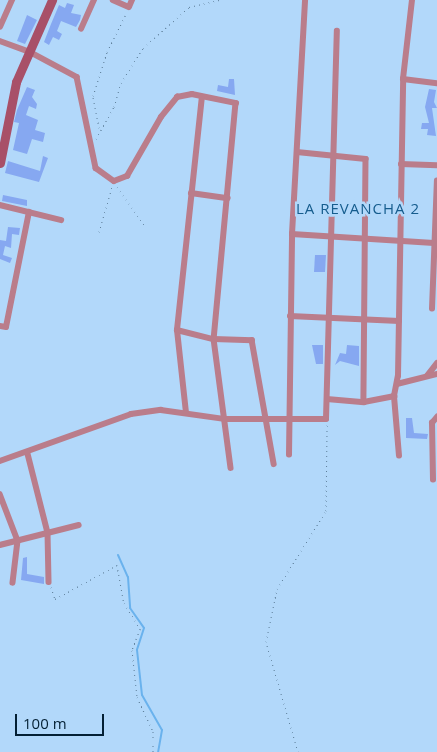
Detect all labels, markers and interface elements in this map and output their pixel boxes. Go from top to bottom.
district label: LA REVANCHA 2 [294,200,422,218]
scale bar [18,704,106,736]
text: 100 m [23,713,67,733]

